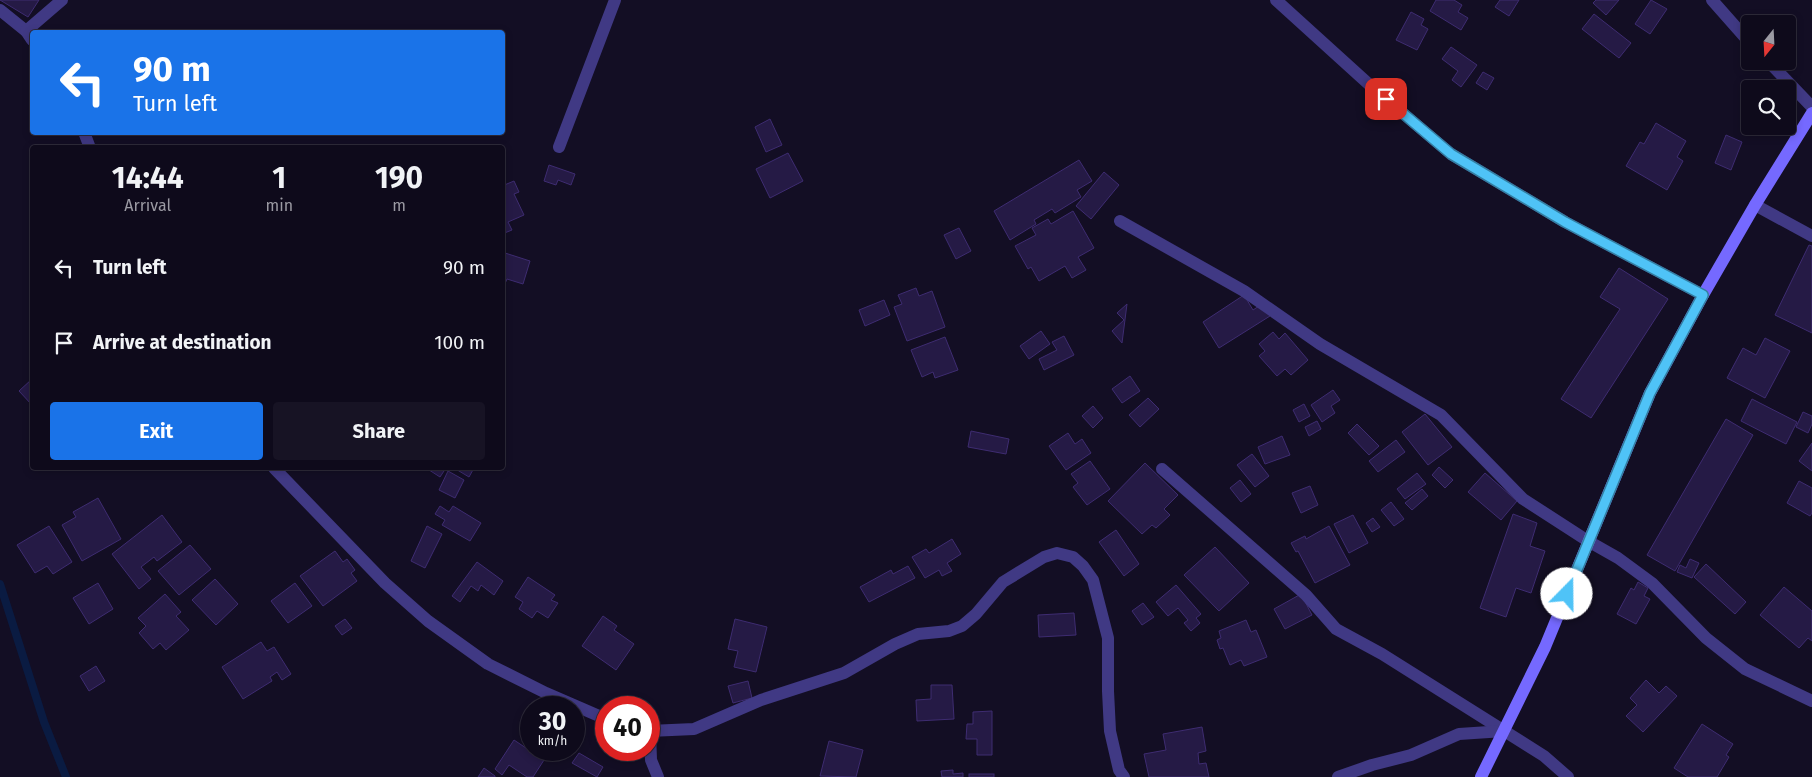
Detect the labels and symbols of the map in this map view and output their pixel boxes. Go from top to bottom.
north arrow [1741,15,1796,70]
pin [1365,78,1407,120]
position arrow [1540,567,1592,619]
speed limit sign: 40 [595,696,660,761]

